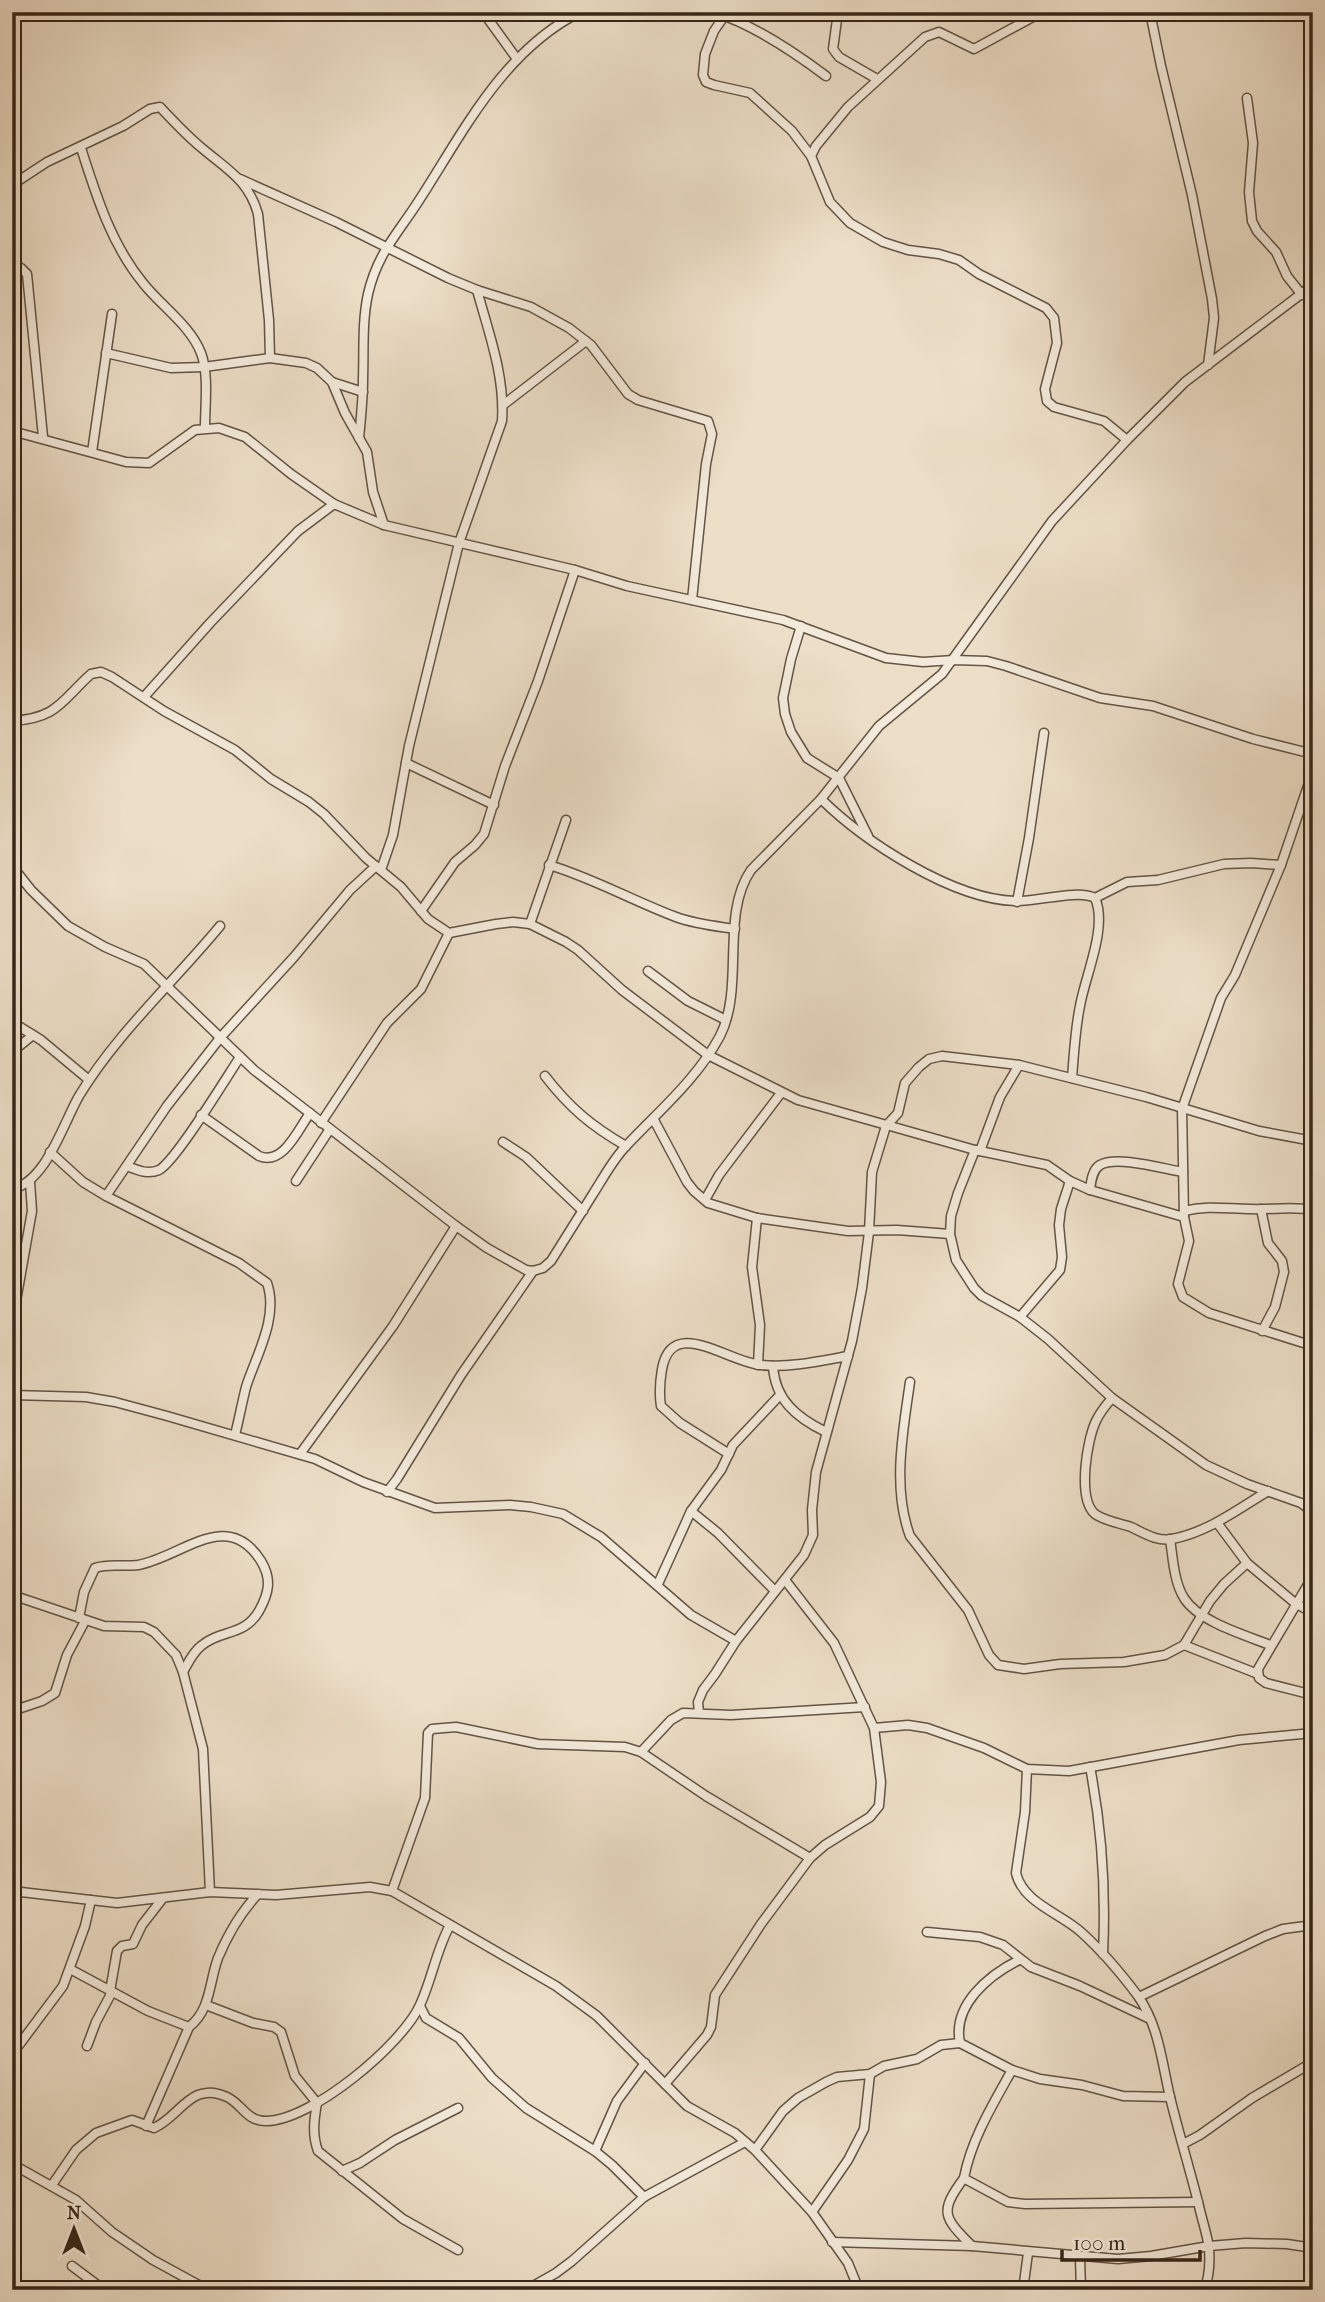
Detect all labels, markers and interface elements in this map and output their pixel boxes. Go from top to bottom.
north arrow [38,2194,108,2264]
text: N [67,2202,82,2224]
scale bar [1062,2218,1201,2262]
text: 100 m [1073,2231,1126,2255]

